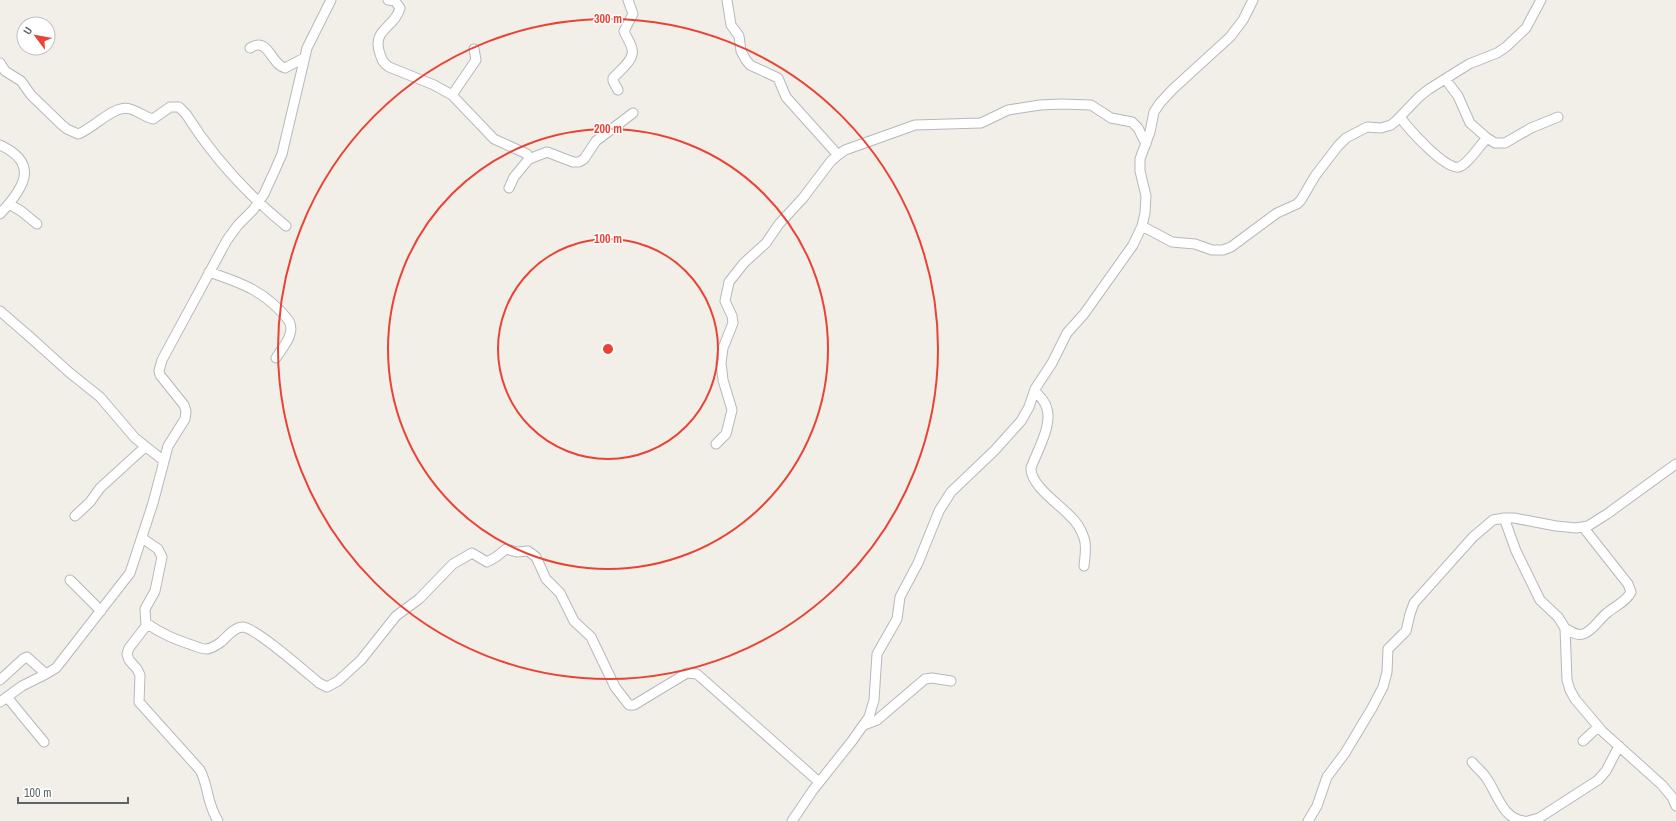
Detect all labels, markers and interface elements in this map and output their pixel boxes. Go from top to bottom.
text: 300 m [594,11,622,27]
north arrow [16,16,56,56]
text: U [20,24,35,37]
text: 200 m [594,121,622,137]
text: 100 m [594,231,622,247]
centre of rings [601,342,615,356]
scale bar [18,779,128,805]
text: 100 m [24,785,51,801]

